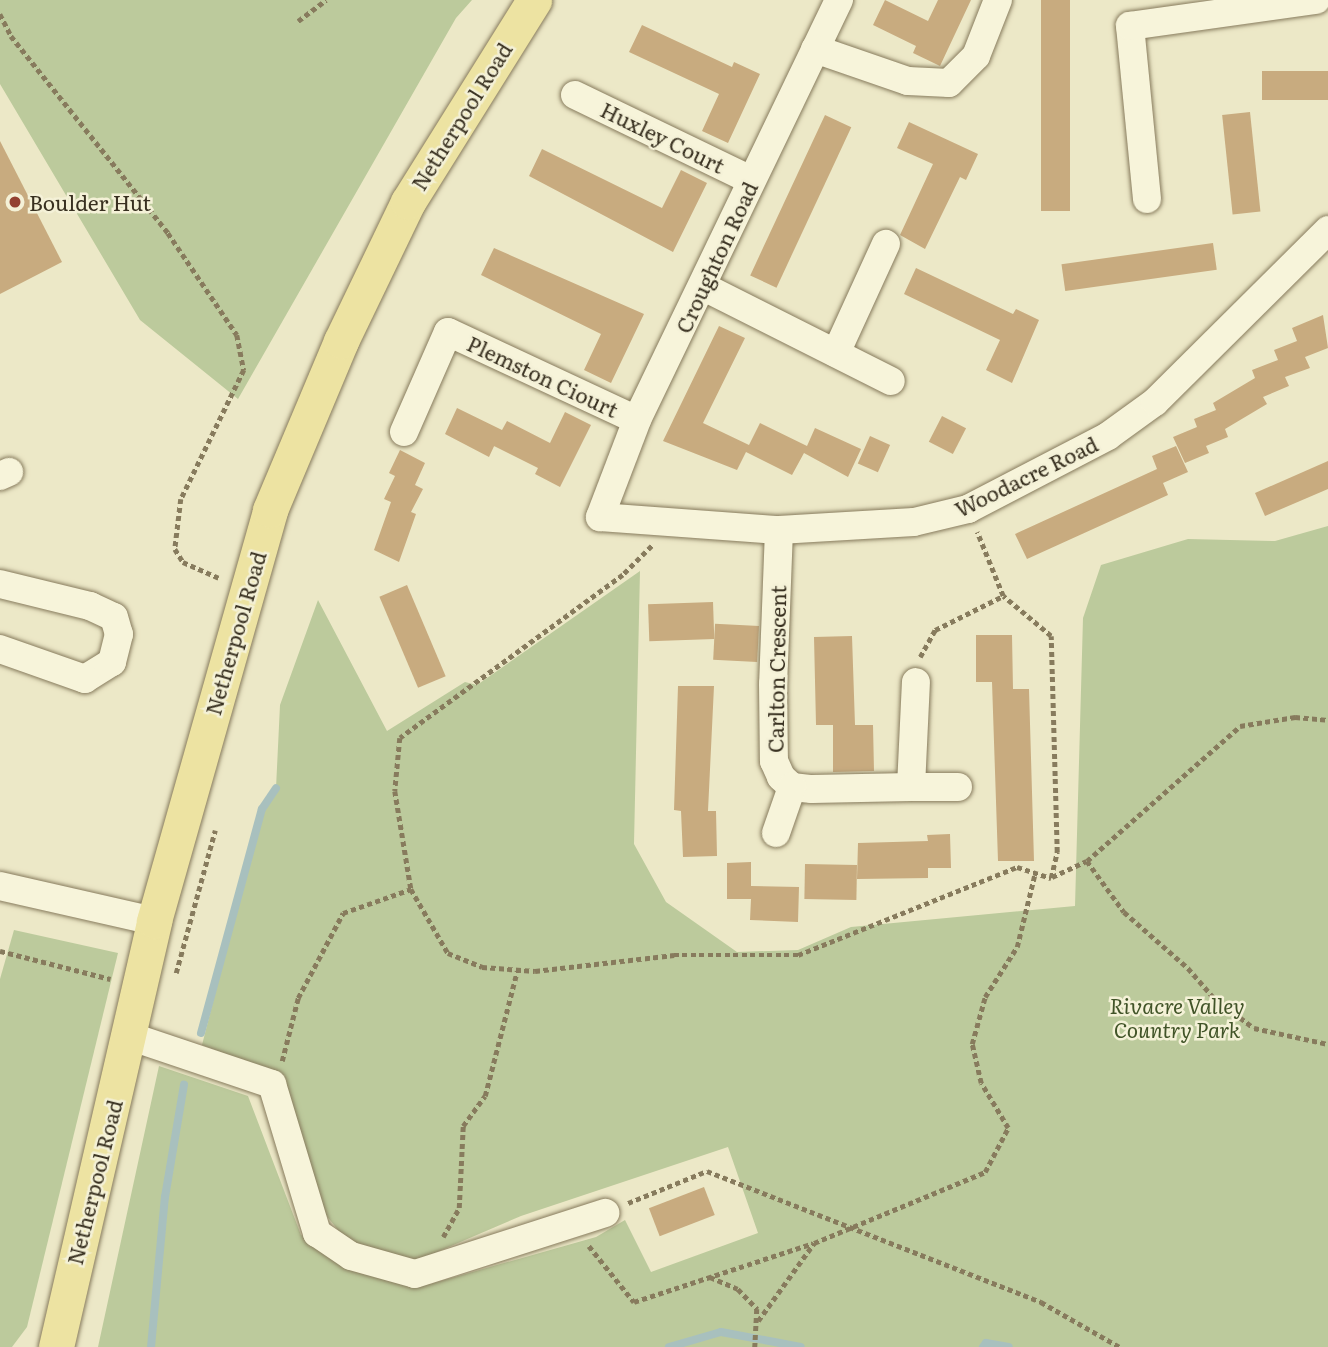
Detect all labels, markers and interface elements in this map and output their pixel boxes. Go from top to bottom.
street label: Netherpool Road [405,37,517,195]
street label: Huxley Court [597,96,729,178]
street label: Croughton Road [670,177,762,337]
place label: Boulder Hut [29,189,151,215]
marker: Boulder Hut [7,194,23,210]
street label: Plemston Ciourt [463,330,623,422]
street label: Woodacre Road [950,430,1102,522]
street label: Netherpool Road [200,548,270,718]
street label: Carlton Crescent [762,585,790,753]
park label: Rivacre Valley Country Park [1110,992,1244,1042]
street label: Netherpool Road [61,1097,127,1267]

